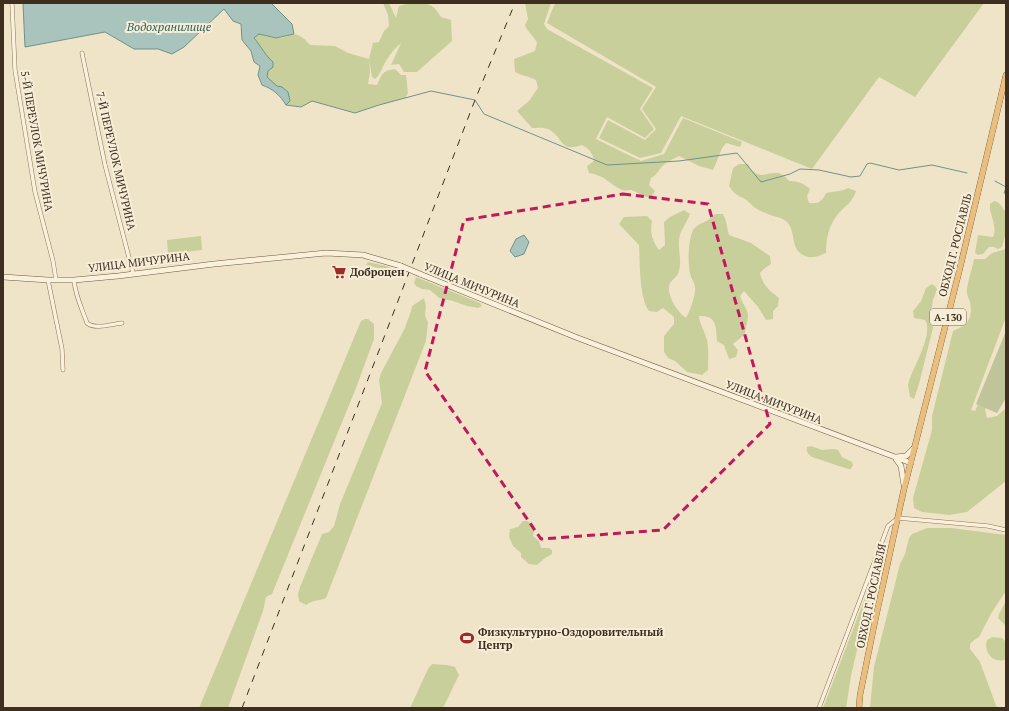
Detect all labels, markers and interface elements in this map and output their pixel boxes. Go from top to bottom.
water label: Водохранилище [126,19,212,34]
street label: 5-Й ПЕРЕУЛОК МИЧУРИНА [18,70,56,213]
street label: 7-Й ПЕРЕУЛОК МИЧУРИНА [93,90,139,232]
street label: ОБХОД Г. РОСЛАВЛЬ [935,191,975,298]
street label: УЛИЦА МИЧУРИНА [87,249,191,275]
street label: УЛИЦА МИЧУРИНА [422,259,523,311]
supermarket icon: Доброцен [331,264,347,280]
place label: Доброцен [350,265,405,279]
road number: А-130 [930,309,966,325]
street label: УЛИЦА МИЧУРИНА [724,377,825,427]
street label: ОБХОД Г. РОСЛАВЛЯ [853,542,889,650]
place label: Физкультурно-Оздоровительный Центр [478,625,664,652]
sports icon: Физкультурно-Оздоровительный Центр [459,630,475,646]

